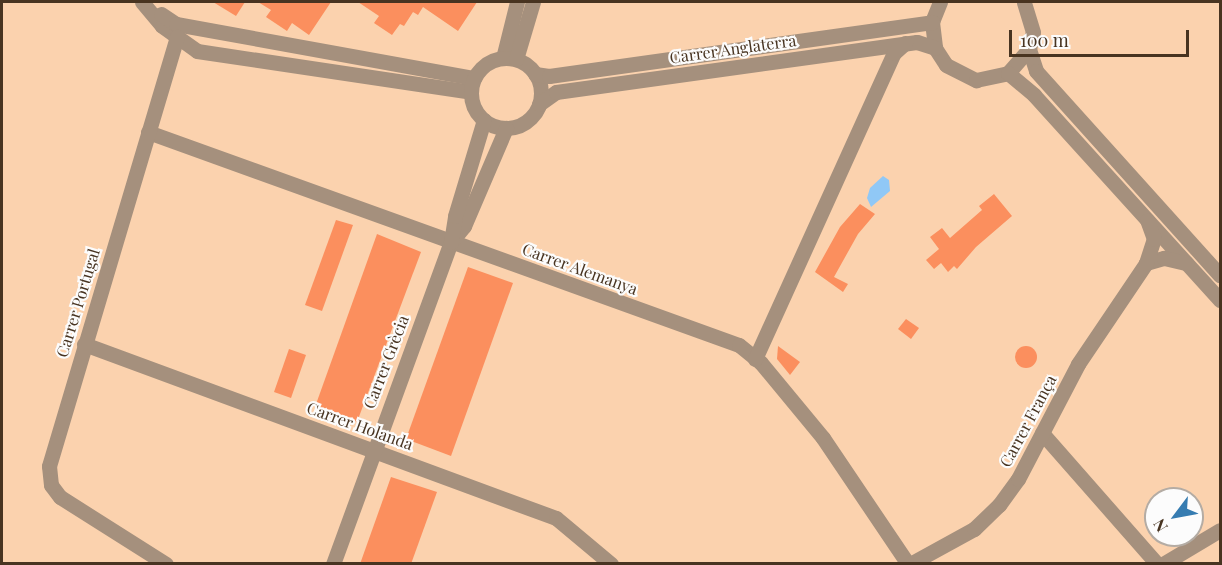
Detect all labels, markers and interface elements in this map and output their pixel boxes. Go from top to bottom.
scale bar [1012,18,1192,56]
text: 100 m [1020,28,1069,52]
street label: Carrer Anglaterra [668,31,798,67]
street label: Carrer Alemanya [519,239,641,299]
street label: Carrer Portugal [52,246,104,360]
street label: Carrer Grècia [359,313,413,411]
street label: Carrer França [996,372,1060,470]
street label: Carrer Holanda [304,398,416,454]
north arrow [1144,487,1204,547]
text: N [1148,515,1172,536]

